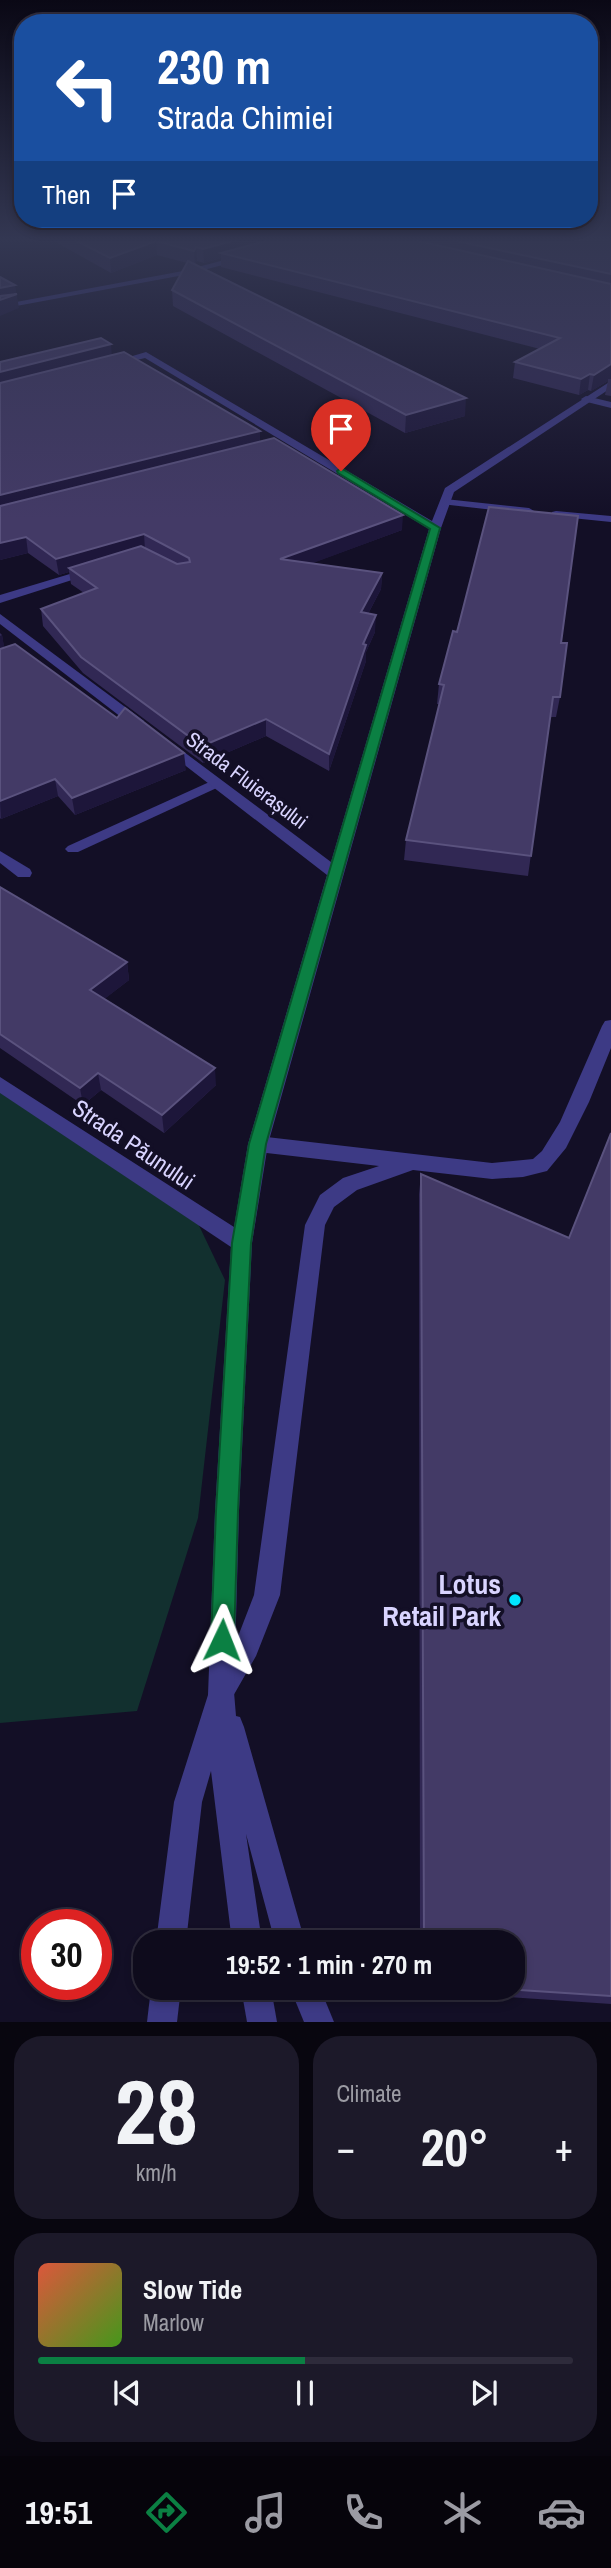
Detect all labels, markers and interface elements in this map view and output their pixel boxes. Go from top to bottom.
text: 230 m [157,33,271,99]
icon: left [42,42,133,133]
text: Strada Chimiei [157,96,333,139]
icon: arrive [105,175,143,213]
text: Then [42,177,91,212]
pin [311,399,371,471]
icon: arrive [322,410,360,448]
street label: Strada Fluierașului [180,725,314,835]
street label: Strada Păunului [67,1091,201,1197]
place label: Lotus Retail Park [382,1565,501,1635]
marker: Lotus Retail Park [507,1592,523,1608]
position arrow [185,1603,259,1677]
speed limit sign: 30 [21,1909,112,2000]
text: 19:52 · 1 min · 270 m [226,1947,432,1982]
text: 28 [115,2050,198,2172]
text: Climate [337,2078,401,2109]
text: 20° [421,2112,489,2182]
text: − [337,2122,355,2173]
text: + [555,2122,573,2173]
text: km/h [136,2157,177,2188]
text: Slow Tide [143,2272,242,2307]
text: Marlow [143,2307,204,2338]
icon: previous [108,2374,146,2412]
icon: pause [286,2374,324,2412]
icon: next [465,2374,503,2412]
icon: directions [142,2488,191,2537]
icon: music [241,2488,290,2537]
icon: phone [339,2488,388,2537]
icon: climate [438,2488,487,2537]
icon: car [537,2488,586,2537]
text: 19:51 [25,2491,92,2534]

